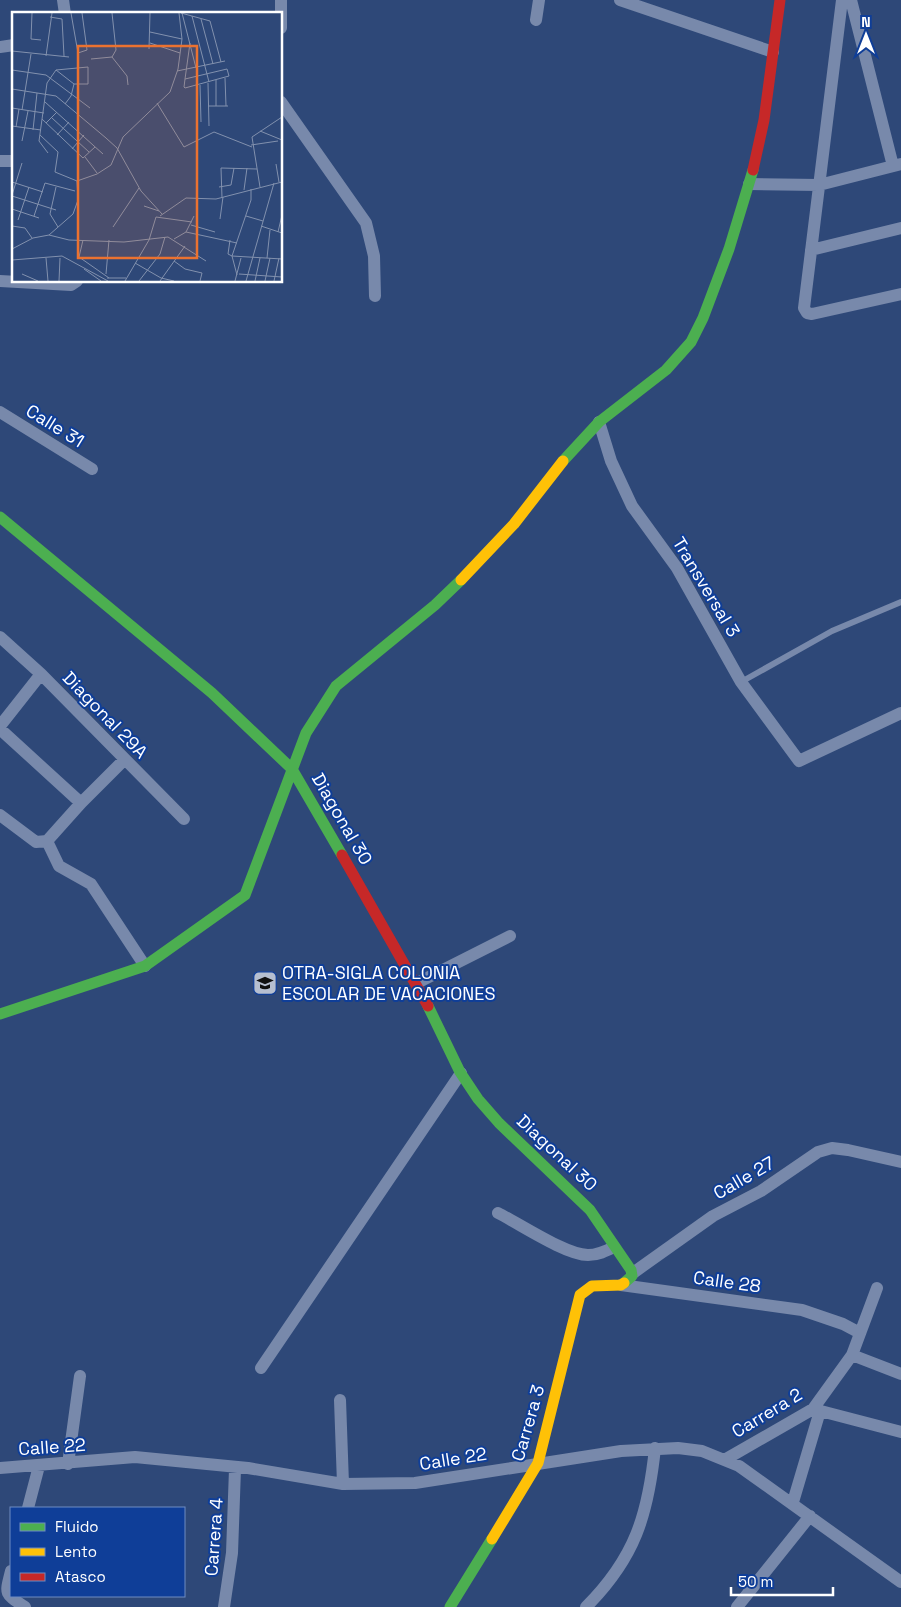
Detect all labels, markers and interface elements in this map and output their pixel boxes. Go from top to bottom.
north arrow [841,10,891,60]
inset map [12,12,282,282]
text: N [861,13,871,31]
street label: Calle 31 [22,399,89,452]
street label: Transversal 3 [668,533,745,641]
street label: Diagonal 29A [58,666,153,763]
street label: Diagonal 30 [307,769,378,869]
place label: OTRA-SIGLA COLONIA ESCOLAR DE VACACIONES [282,961,495,1005]
school or university icon: OTRA-SIGLA COLONIA ESCOLAR DE VACACIONES [252,970,278,996]
street label: Diagonal 30 [512,1109,602,1196]
street label: Calle 27 [709,1151,778,1204]
street label: Calle 28 [692,1265,762,1298]
street label: Carrera 3 [506,1382,549,1464]
street label: Carrera 2 [727,1383,806,1443]
street label: Calle 22 [17,1433,87,1460]
street label: Calle 22 [418,1442,488,1475]
street label: Carrera 4 [199,1497,228,1577]
legend [10,1507,185,1597]
text: Fluido [55,1517,99,1536]
text: Lento [55,1542,97,1561]
scale bar [731,1564,834,1596]
text: Atasco [55,1567,106,1586]
text: 50 m [738,1572,773,1591]

